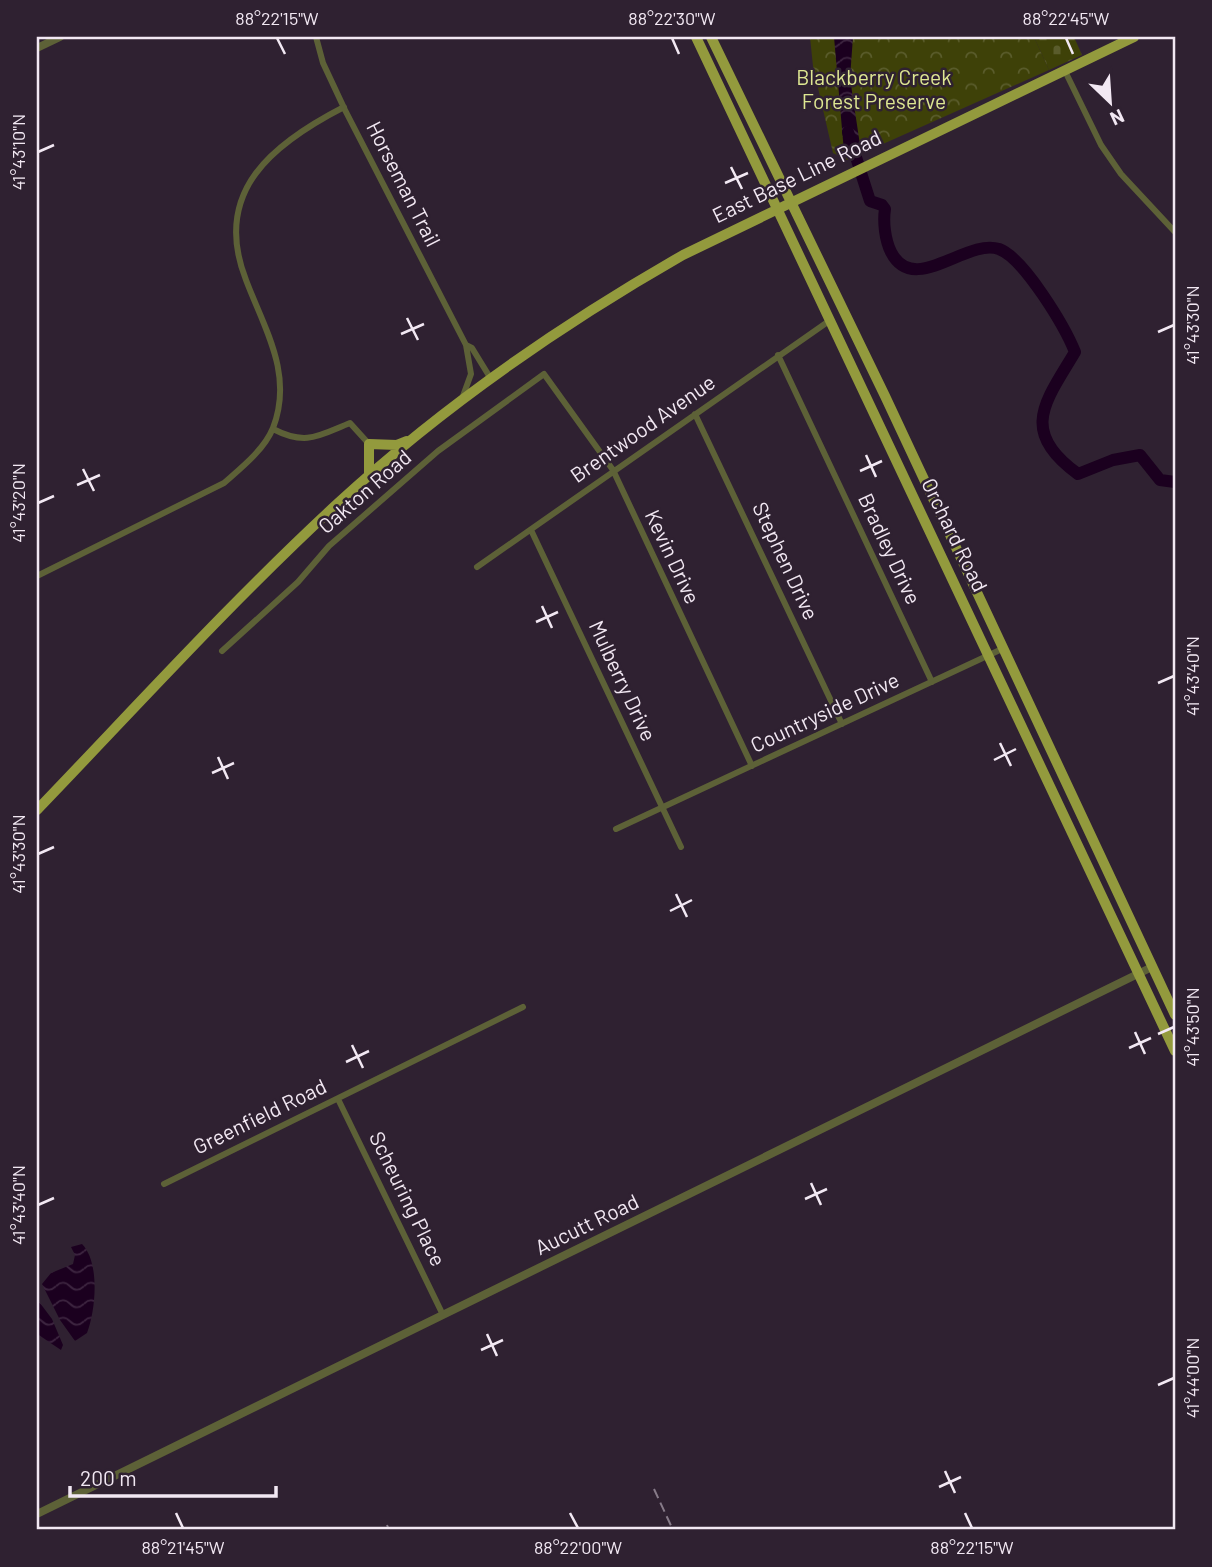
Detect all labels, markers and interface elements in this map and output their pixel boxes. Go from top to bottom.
text: 88°22'15"W [235,7,319,29]
text: 88°22'30"W [628,7,716,29]
text: 88°22'45"W [1023,7,1110,29]
park label: Blackberry Creek Forest Preserve [796,64,952,113]
north arrow [1076,66,1146,136]
text: N [1107,105,1128,131]
text: 41°43'10"N [7,114,29,190]
street label: Horseman Trail [362,117,447,250]
street label: East Base Line Road [708,124,885,227]
text: 41°43'30"N [1181,285,1203,365]
street label: Brentwood Avenue [565,369,719,487]
street label: Oakton Road [312,444,416,538]
text: 41°43'20"N [7,463,29,543]
street label: Orchard Road [917,473,994,595]
street label: Bradley Drive [854,489,927,608]
street label: Stephen Drive [748,498,825,623]
street label: Kevin Drive [641,505,706,607]
street label: Mulberry Drive [585,616,662,745]
text: 41°43'40"N [1181,636,1203,716]
street label: Countryside Drive [746,666,903,757]
text: 41°43'30"N [7,814,29,894]
text: 41°43'50"N [1181,987,1203,1067]
street label: Greenfield Road [189,1073,330,1159]
street label: Scheuring Place [365,1127,452,1270]
text: 41°43'40"N [7,1165,29,1245]
street label: Aucutt Road [530,1188,642,1259]
text: 41°44'00"N [1181,1338,1203,1418]
scale bar [70,1455,276,1499]
text: 200 m [80,1465,137,1490]
text: 88°21'45"W [141,1536,225,1558]
text: 88°22'00"W [534,1536,622,1558]
text: 88°22'15"W [930,1536,1014,1558]

